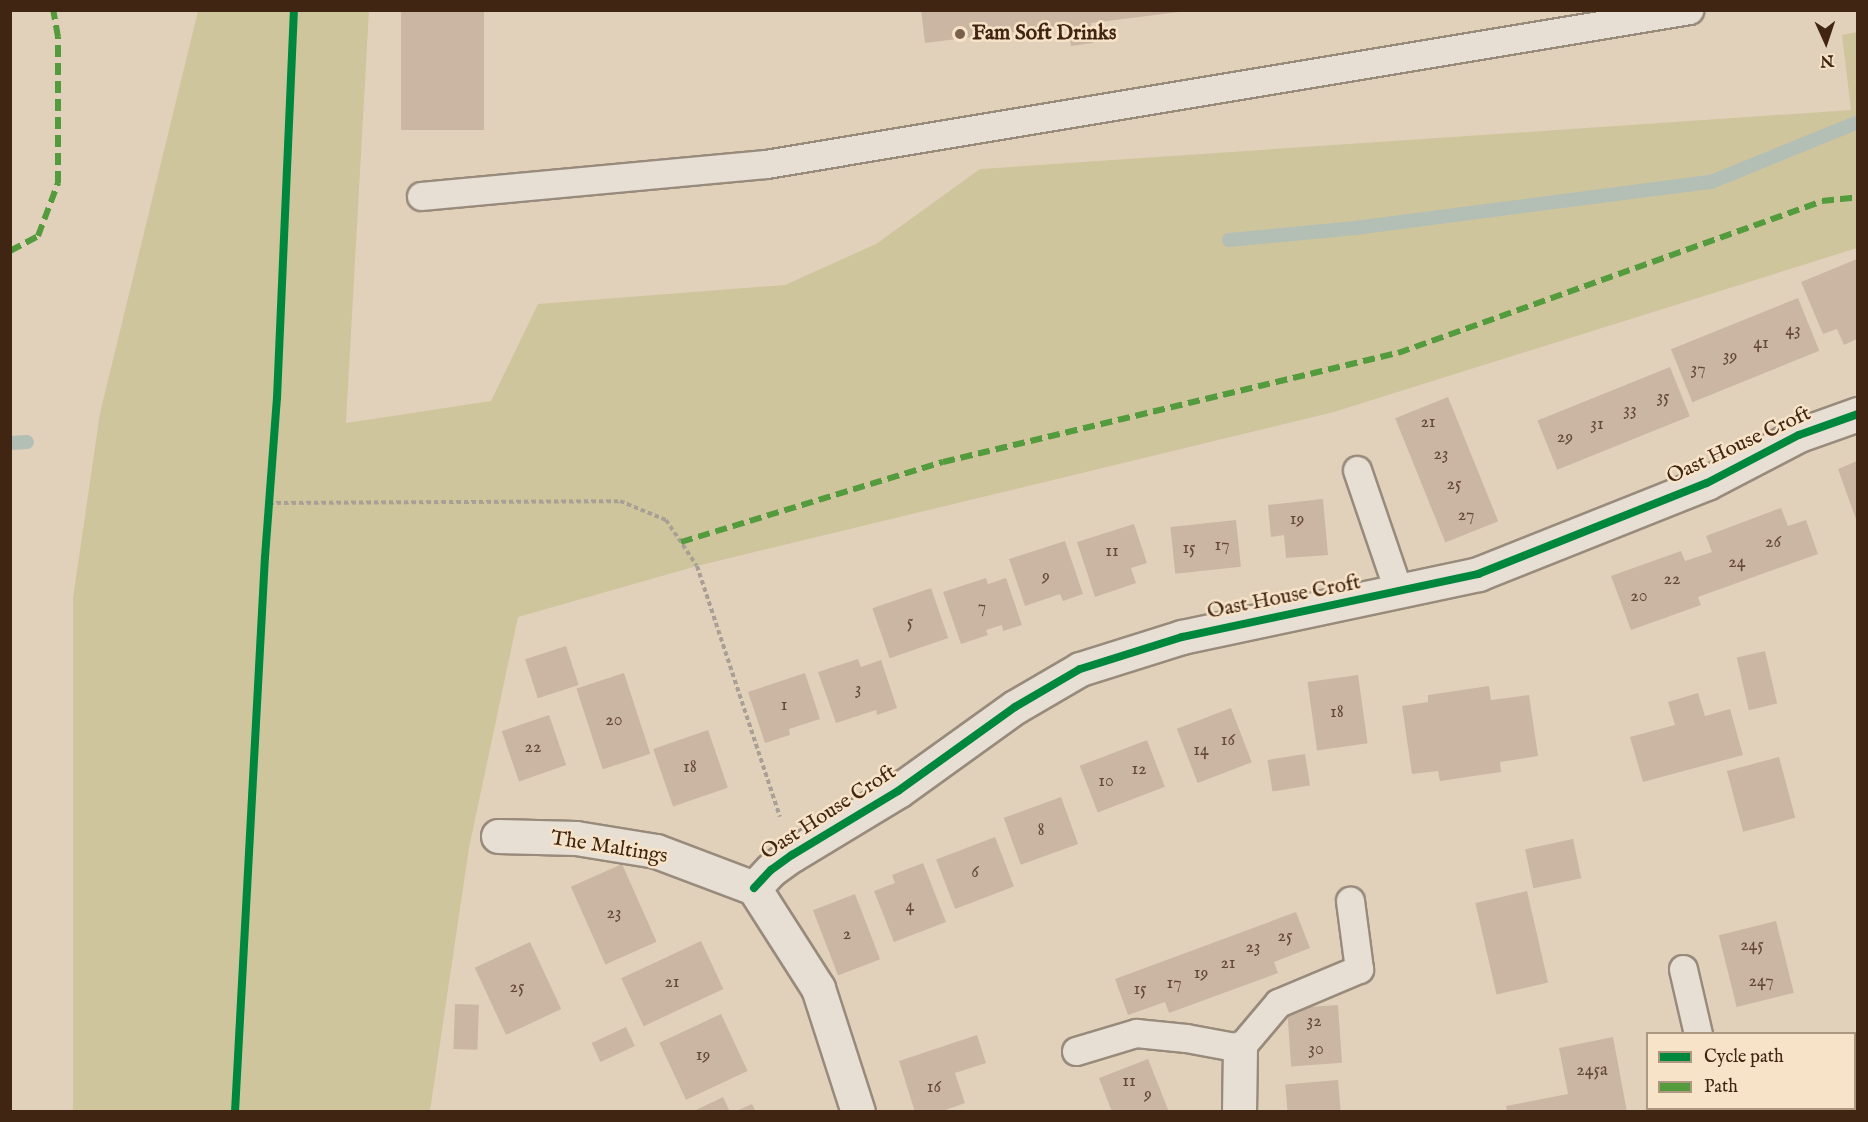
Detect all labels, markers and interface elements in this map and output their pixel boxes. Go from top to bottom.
north arrow [1796,12,1856,72]
place label: Fam Soft Drinks [972,21,1116,47]
marker: Fam Soft Drinks [953,27,967,41]
text: N [1820,50,1834,70]
house number: 43 [1785,320,1801,342]
house number: 41 [1753,333,1769,355]
house number: 39 [1723,346,1737,368]
house number: 37 [1690,359,1706,381]
house number: 35 [1656,387,1670,409]
house number: 33 [1623,400,1637,422]
street label: Oast House Croft [1663,402,1815,490]
house number: 21 [1420,412,1436,434]
house number: 31 [1590,414,1604,436]
house number: 29 [1557,427,1573,449]
house number: 23 [1433,444,1449,466]
house number: 25 [1447,474,1461,496]
house number: 27 [1458,505,1474,527]
house number: 19 [1290,509,1304,531]
house number: 26 [1765,532,1781,554]
house number: 17 [1214,535,1230,557]
house number: 15 [1182,538,1196,560]
house number: 11 [1105,541,1119,563]
house number: 24 [1728,552,1746,574]
house number: 9 [1042,566,1050,588]
house number: 22 [1664,569,1680,591]
street label: Oast House Croft [1205,571,1363,625]
house number: 20 [1630,586,1648,608]
house number: 7 [978,597,986,619]
house number: 5 [907,612,913,634]
house number: 3 [855,679,861,701]
house number: 1 [781,695,787,717]
house number: 18 [1330,702,1344,724]
house number: 20 [605,710,623,732]
house number: 16 [1221,730,1235,752]
house number: 22 [525,737,541,759]
house number: 14 [1193,740,1209,762]
house number: 18 [683,757,697,779]
house number: 12 [1131,759,1147,781]
street label: Oast House Croft [757,760,901,866]
house number: 10 [1098,771,1114,793]
house number: 8 [1037,820,1045,842]
street label: The Maltings [549,826,669,870]
house number: 6 [971,862,979,884]
house number: 4 [906,896,914,918]
house number: 23 [606,903,622,925]
house number: 2 [843,924,851,946]
house number: 25 [1278,926,1292,948]
house number: 245 [1740,935,1764,957]
house number: 23 [1245,937,1261,959]
house number: 21 [1220,953,1236,975]
house number: 19 [1194,963,1208,985]
house number: 247 [1748,971,1774,993]
house number: 21 [664,972,680,994]
house number: 17 [1166,973,1182,995]
house number: 25 [510,977,524,999]
house number: 15 [1133,979,1147,1001]
house number: 32 [1306,1011,1322,1033]
legend [1646,1032,1856,1110]
house number: 30 [1308,1039,1324,1061]
house number: 19 [696,1045,710,1067]
text: Cycle path [1704,1046,1784,1069]
house number: 245a [1576,1060,1608,1082]
house number: 11 [1122,1071,1136,1093]
text: Path [1704,1076,1738,1099]
house number: 16 [927,1077,941,1099]
house number: 9 [1144,1084,1152,1106]

